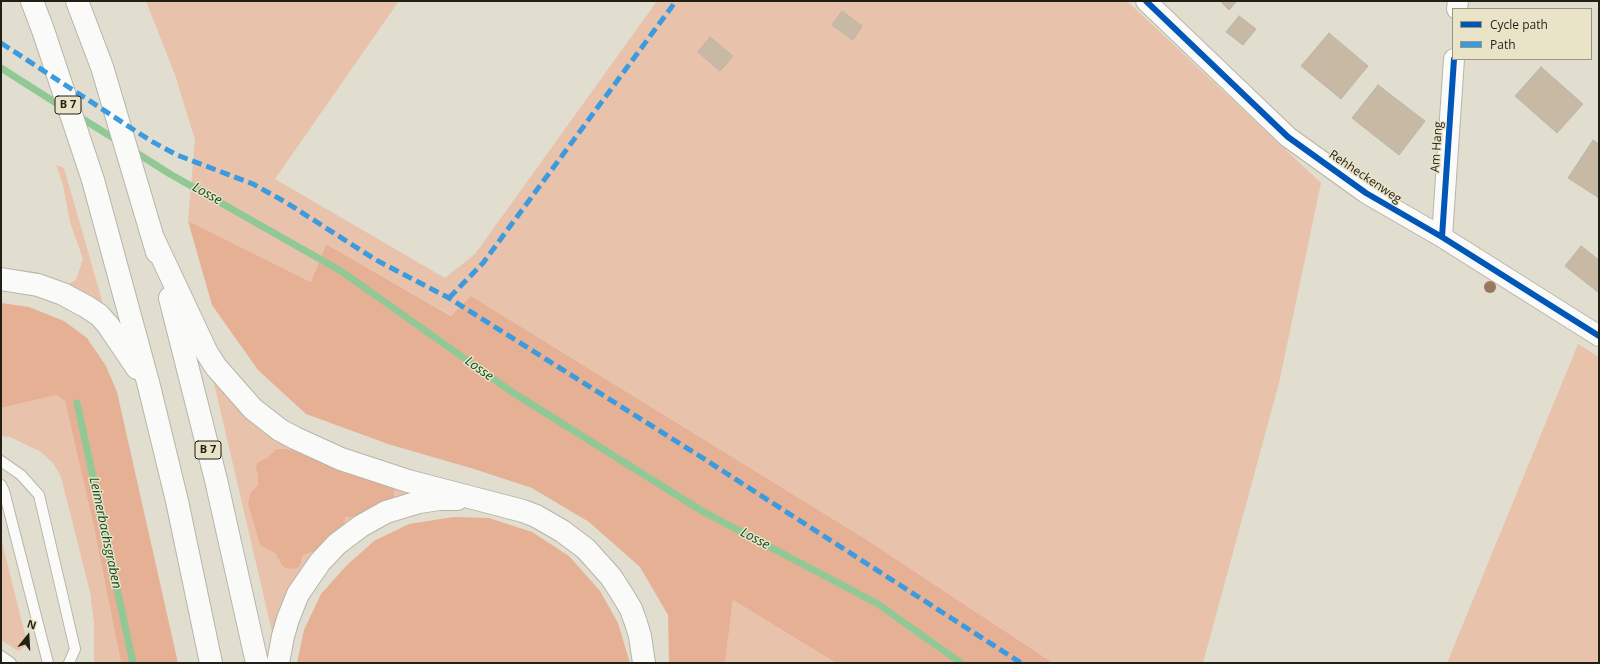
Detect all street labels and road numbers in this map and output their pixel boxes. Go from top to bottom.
road number: B 7 [55,96,81,114]
street label: Am Hang [1428,121,1446,173]
street label: Rehheckenweg [1326,147,1404,207]
road number: B 7 [195,441,221,459]

